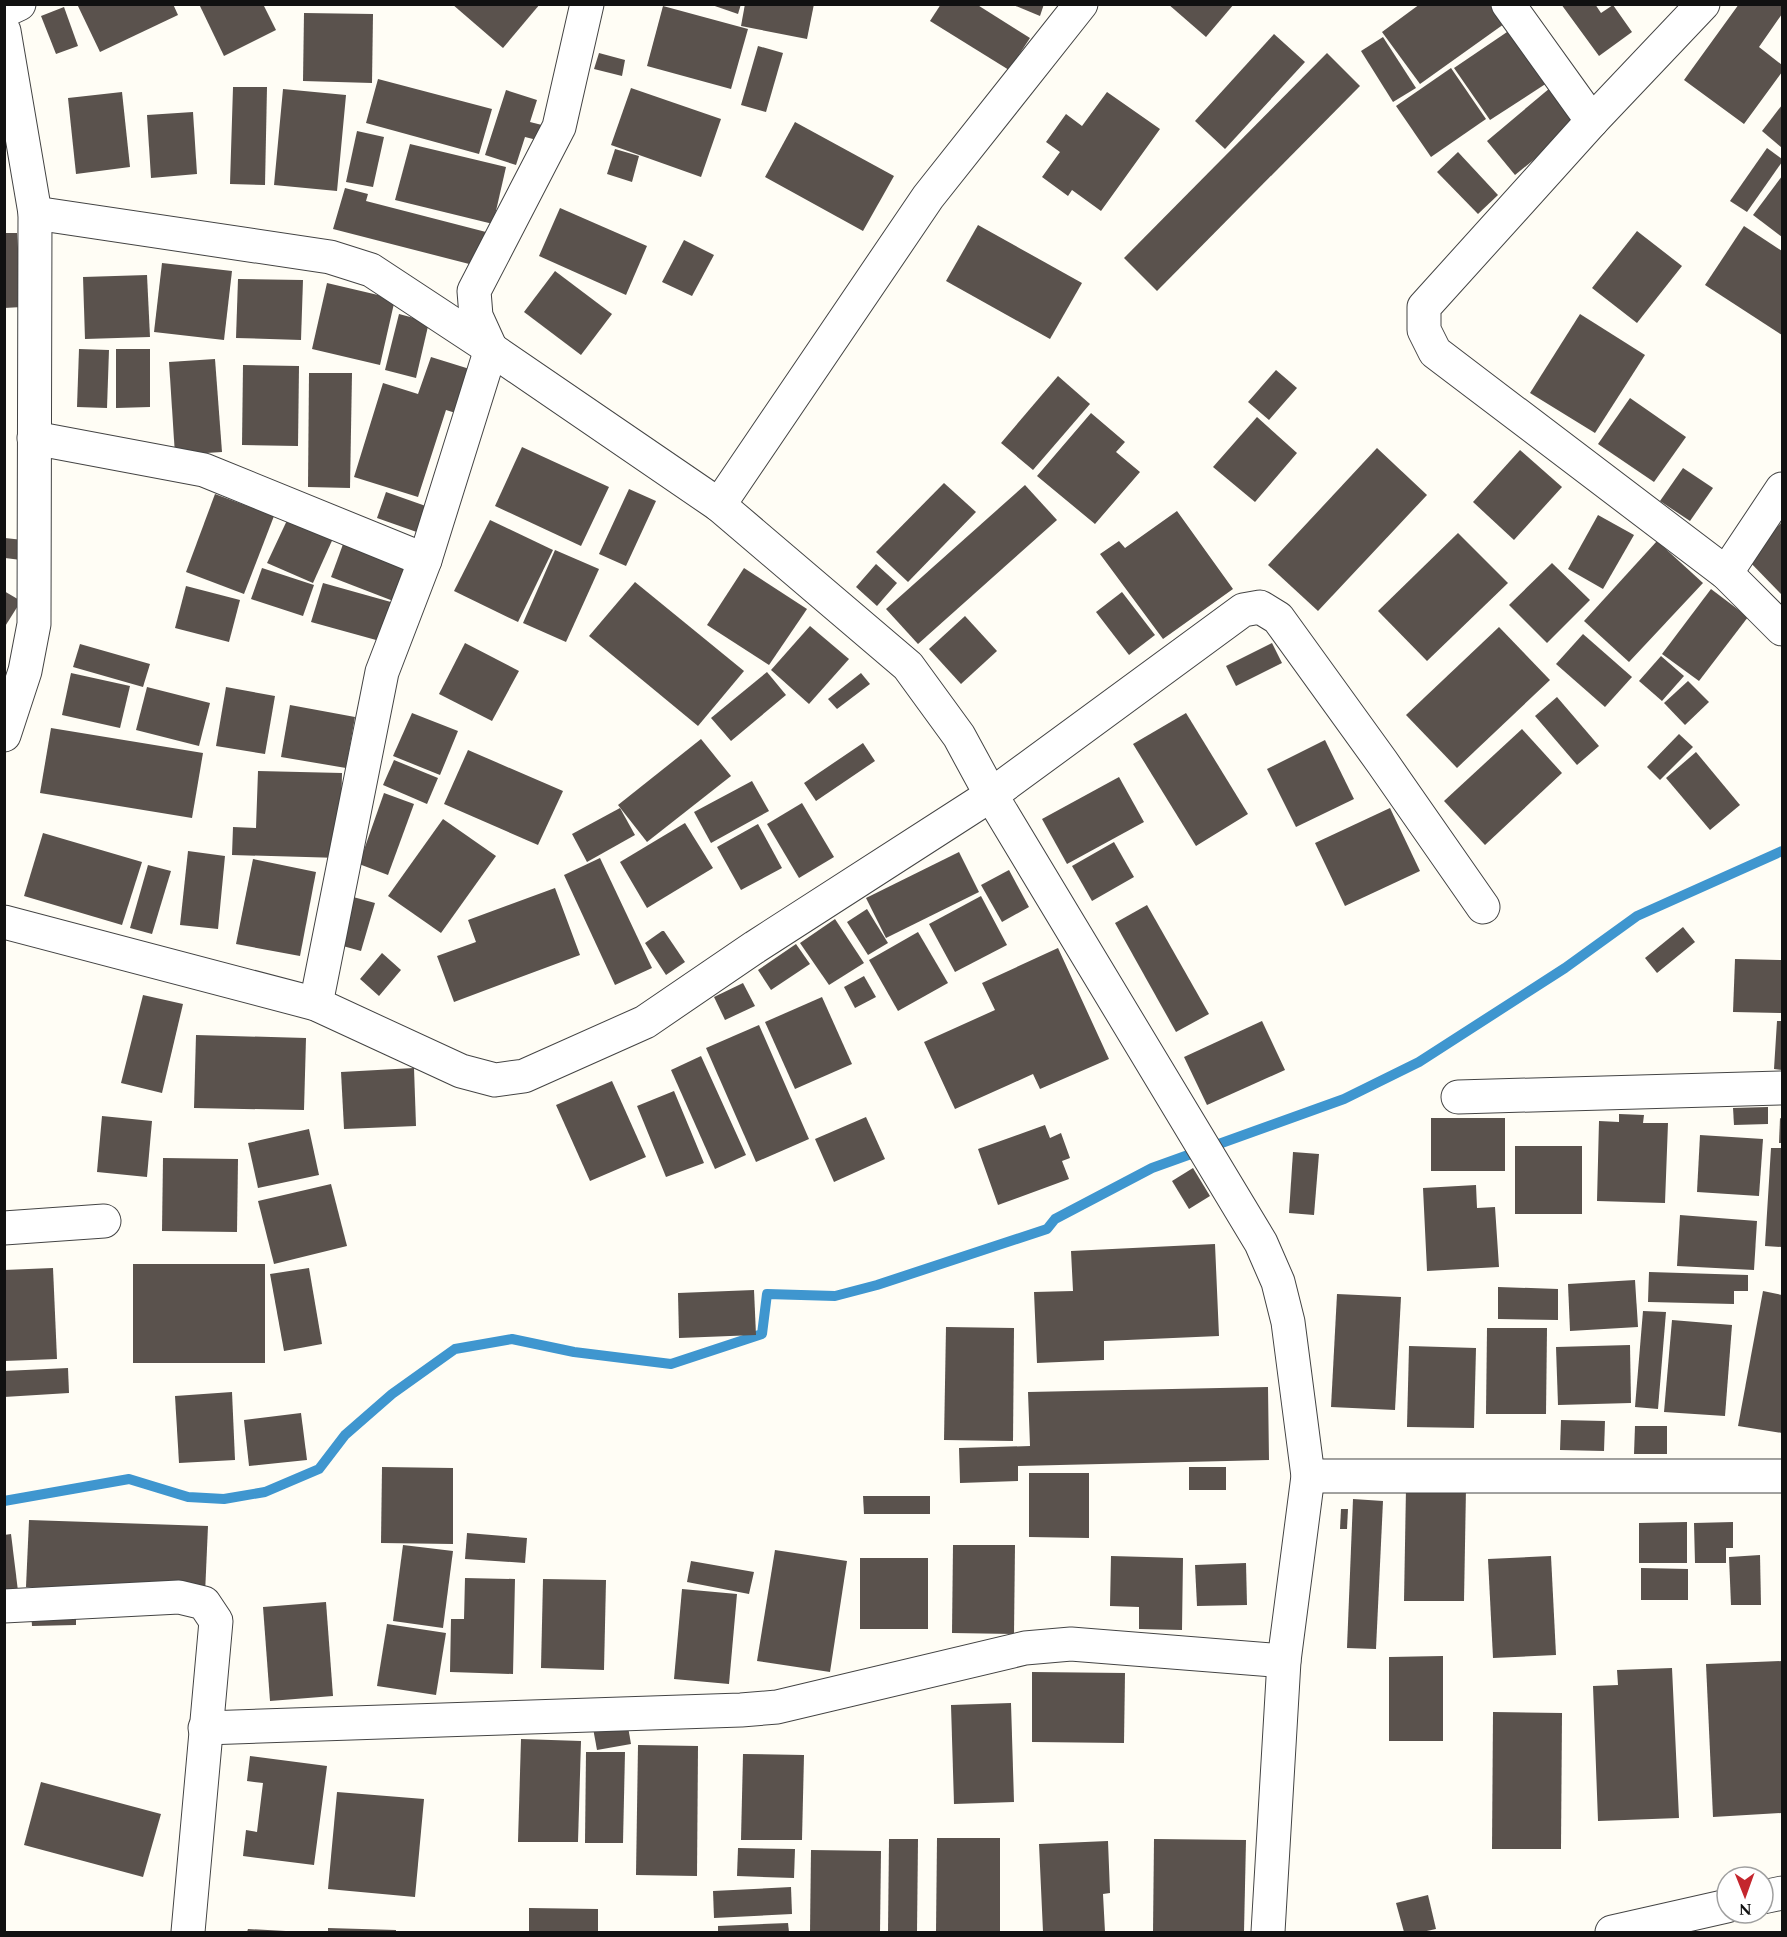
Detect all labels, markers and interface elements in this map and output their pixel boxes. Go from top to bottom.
north arrow [1715,1865,1775,1925]
text: N [1739,1897,1752,1921]

